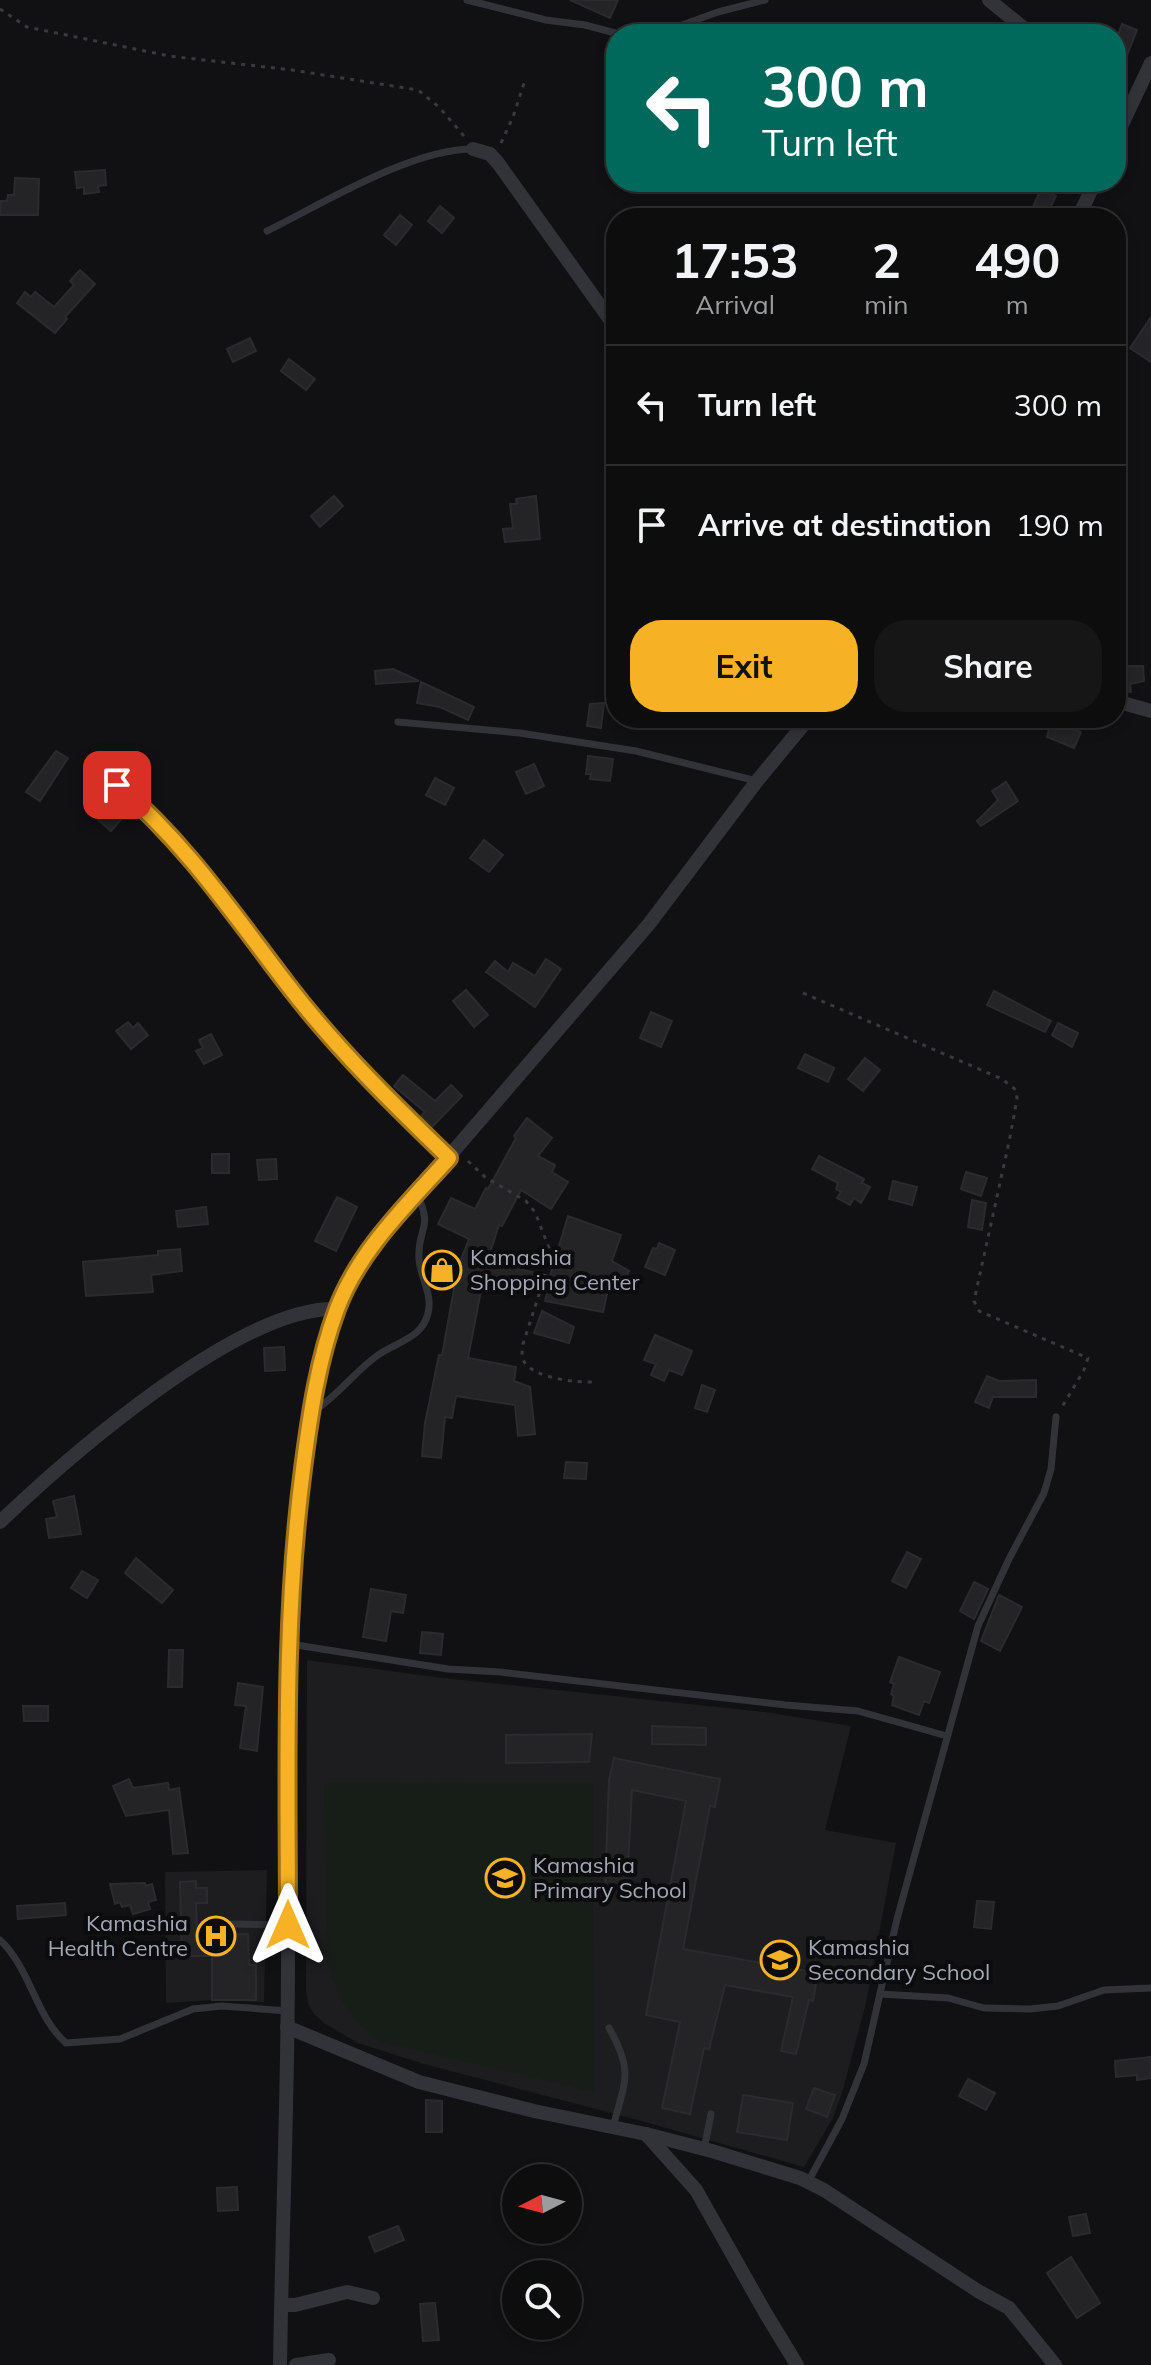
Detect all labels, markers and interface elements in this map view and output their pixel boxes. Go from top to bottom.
text: 300 m [762,51,929,121]
icon: left [630,56,734,160]
text: Turn left [762,120,898,165]
text: 17:53 [672,230,799,290]
text: 2 [872,230,901,290]
text: 490 [974,230,1060,290]
text: Arrival [695,288,775,321]
text: min [864,288,908,321]
text: m [1006,288,1029,321]
icon: left [630,383,674,427]
text: Turn left [698,386,816,424]
text: 300 m [1014,386,1102,424]
icon: arrive [630,503,674,547]
text: Arrive at destination [698,506,992,544]
text: 190 m [1016,506,1104,544]
button: Exit [630,620,858,712]
button: Share [874,620,1102,712]
pin [83,751,151,819]
icon: arrive [95,763,139,807]
place label: Kamashia Shopping Center [470,1243,639,1296]
shop icon: Kamashia Shopping Center [421,1249,463,1291]
place label: Kamashia Primary School [533,1851,687,1904]
school or university icon: Kamashia Primary School [484,1857,526,1899]
position arrow [246,1883,330,1967]
place label: Kamashia Health Centre [48,1909,188,1962]
hospital icon: Kamashia Health Centre [195,1915,237,1957]
place label: Kamashia Secondary School [808,1933,990,1986]
school or university icon: Kamashia Secondary School [759,1939,801,1981]
north arrow [502,2164,582,2244]
map controls [502,2164,582,2340]
button: search [502,2260,582,2340]

